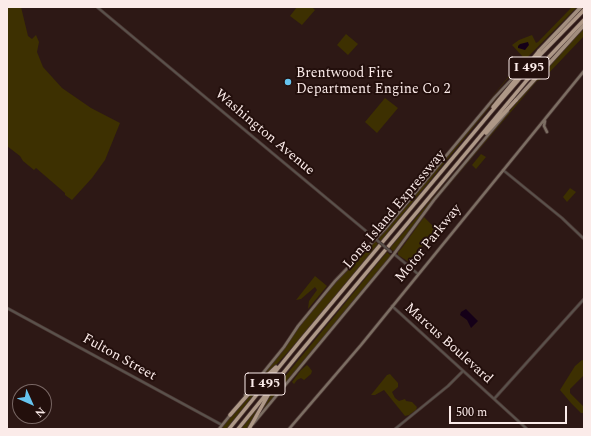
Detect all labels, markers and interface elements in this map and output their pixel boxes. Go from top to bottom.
road number: I 495 [509,57,549,79]
place label: Brentwood Fire Department Engine Co 2 [296,66,450,98]
marker: Brentwood Fire Department Engine Co 2 [283,77,293,87]
street label: Washington Avenue [211,86,317,180]
street label: Long Island Expressway [340,147,450,273]
street label: Motor Parkway [392,202,466,286]
street label: Marcus Boulevard [401,300,495,388]
street label: Fulton Street [79,331,159,385]
road number: I 495 [245,373,285,395]
north arrow [12,384,52,424]
scale bar [451,398,569,424]
text: N [31,403,49,421]
text: 500 m [456,403,487,422]

